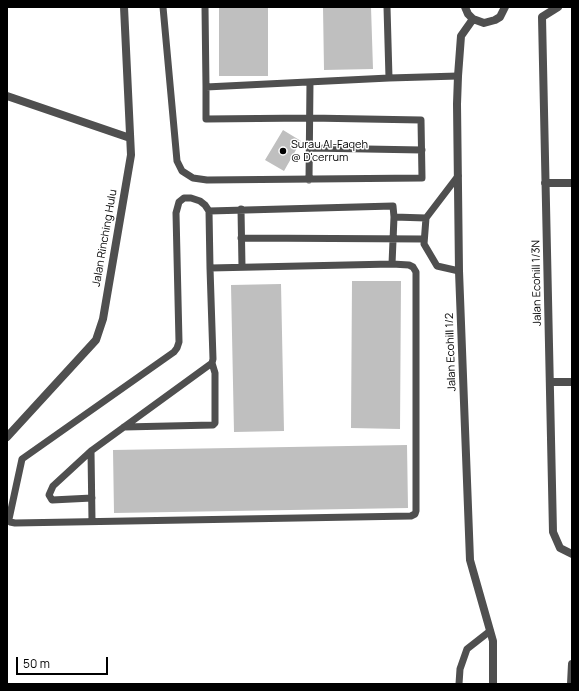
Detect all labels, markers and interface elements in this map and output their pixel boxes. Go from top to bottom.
place label: Surau Al-Faqeh @ D'cerrum [291,138,368,164]
marker: Surau Al-Faqeh @ D'cerrum [278,146,288,156]
street label: Jalan Rinching Hulu [90,188,120,288]
street label: Jalan Ecohill 1/3N [530,240,544,326]
street label: Jalan Ecohill 1/2 [443,313,459,391]
scale bar [18,649,110,675]
text: 50 m [23,655,50,672]

